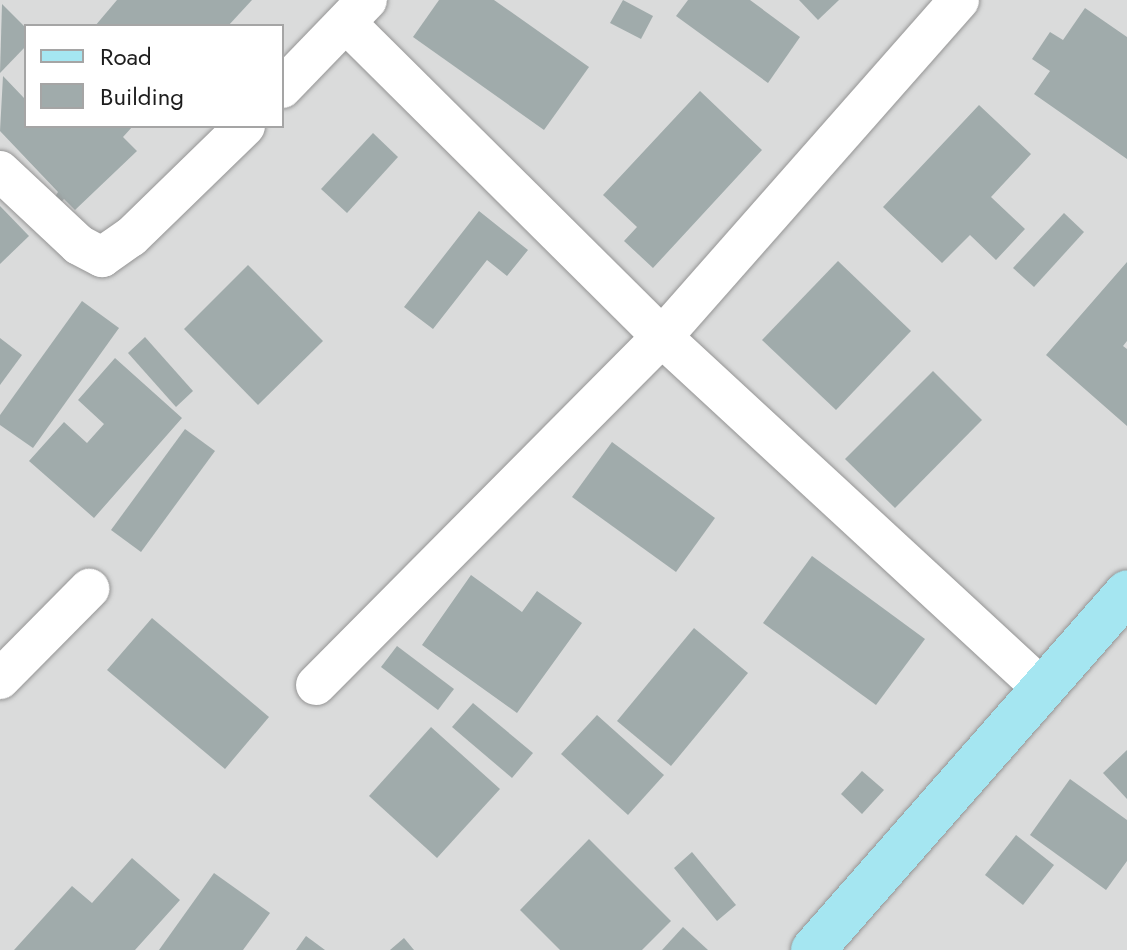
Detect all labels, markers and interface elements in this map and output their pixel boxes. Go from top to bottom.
legend [24,24,284,128]
text: Road [100,39,152,74]
text: Building [100,79,184,114]

